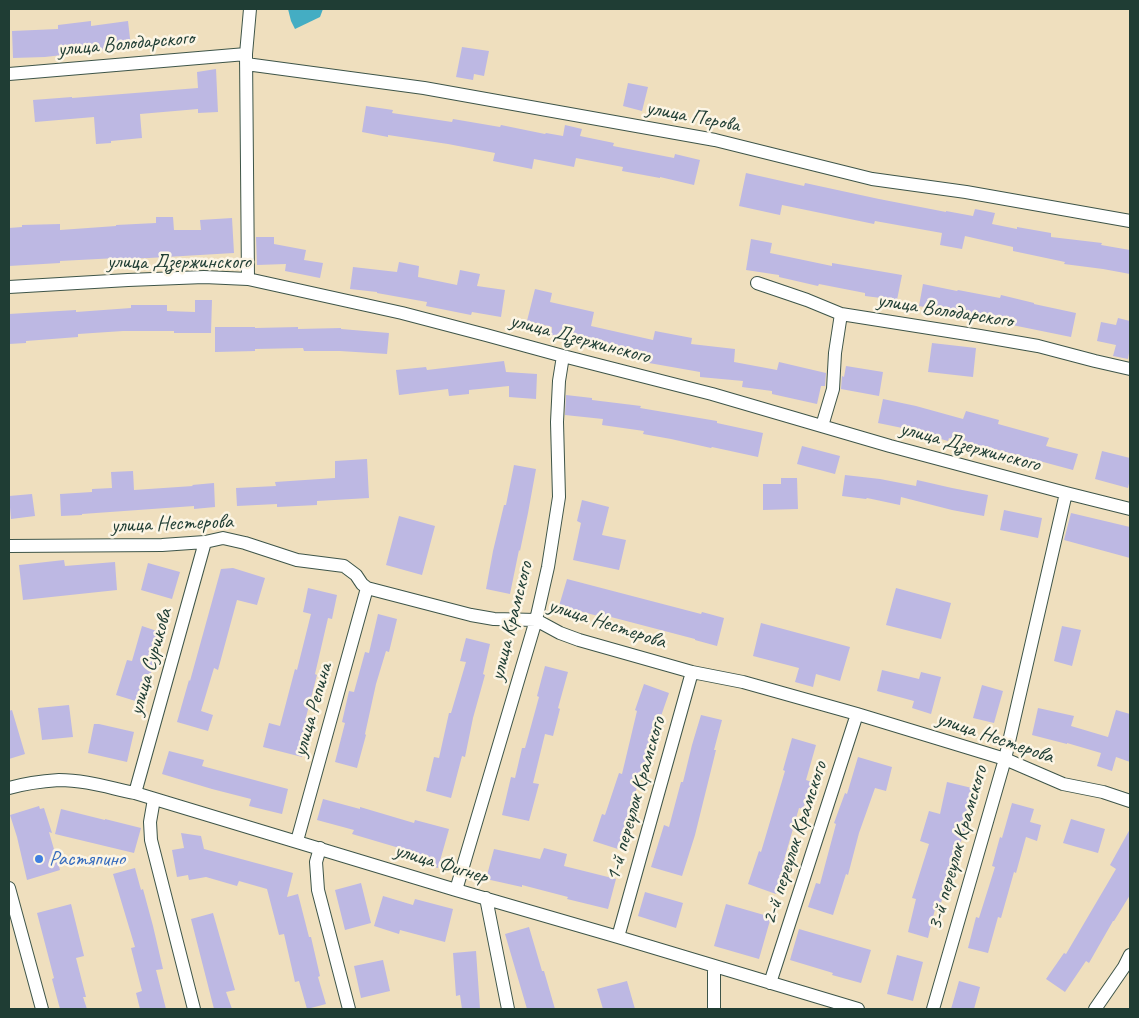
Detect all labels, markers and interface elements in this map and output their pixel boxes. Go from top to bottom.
street label: улица Володарского [57,25,195,63]
street label: улица Перова [644,96,742,138]
street label: улица Дзержинского [107,249,251,275]
street label: улица Володарского [875,288,1015,334]
street label: улица Дзержинского [507,308,653,370]
street label: улица Дзержинского [897,416,1043,478]
street label: улица Нестерова [111,509,233,539]
street label: улица Крамского [485,559,539,683]
street label: улица Нестерова [545,593,669,655]
street label: улица Сурикова [124,606,178,718]
street label: улица Репина [288,660,338,760]
street label: улица Нестерова [933,706,1057,770]
street label: 1-й переулок Крамского [600,714,672,884]
street label: 2-й переулок Крамского [757,758,833,928]
street label: 3-й переулок Крамского [922,763,994,933]
street label: улица Фигнер [391,838,491,890]
place label: Растяпино [49,846,125,872]
marker: Растяпино [33,853,45,865]

